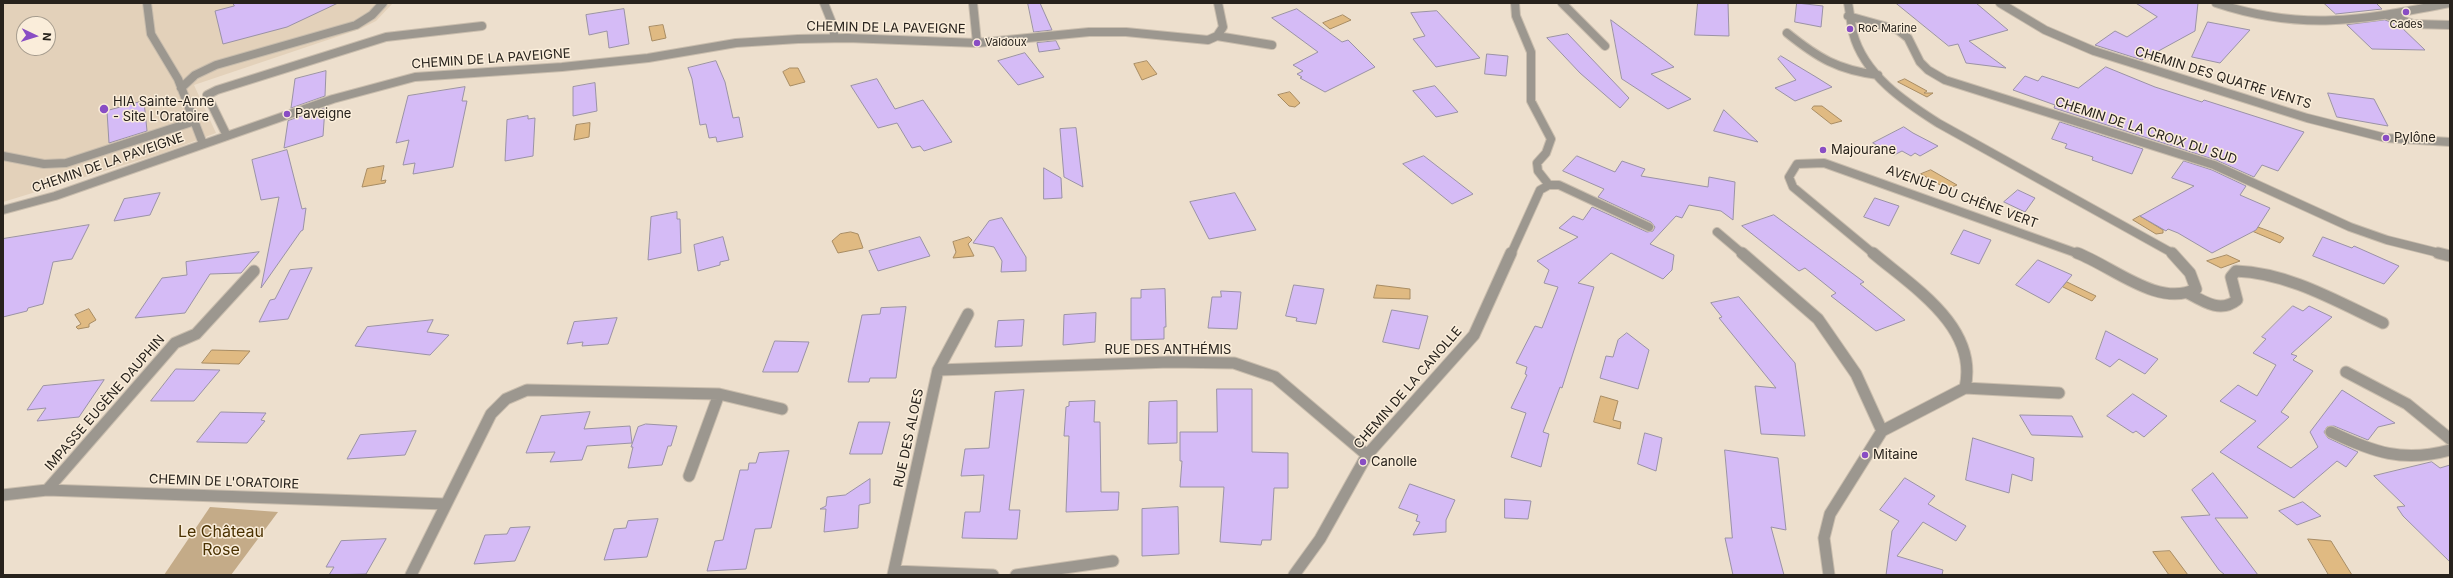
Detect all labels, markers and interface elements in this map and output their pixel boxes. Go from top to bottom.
marker: Cades [2401,7,2411,17]
north arrow [16,16,56,56]
place label: Cades [2389,18,2423,32]
street label: CHEMIN DE LA PAVEIGNE [806,19,966,37]
place label: Roc Marine [1858,22,1917,36]
marker: Roc Marine [1845,24,1855,34]
text: N [40,32,54,41]
place label: Valdoux [985,36,1027,50]
marker: Valdoux [972,38,982,48]
street label: CHEMIN DES QUATRE VENTS [2133,44,2313,112]
street label: CHEMIN DE LA PAVEIGNE [411,46,571,72]
place label: HIA Sainte-Anne - Site L'Oratoire [113,94,214,125]
street label: CHEMIN DE LA CROIX DU SUD [2053,94,2239,168]
marker: HIA Sainte-Anne - Site L'Oratoire [98,103,110,115]
place label: Paveigne [295,106,351,122]
marker: Paveigne [282,109,292,119]
street label: CHEMIN DE LA PAVEIGNE [30,130,186,196]
place label: Pylône [2394,130,2436,146]
marker: Pylône [2381,133,2391,143]
place label: Majourane [1831,142,1896,158]
marker: Majourane [1818,145,1828,155]
street label: AVENUE DU CHÊNE VERT [1884,162,2040,232]
street label: CHEMIN DE LA CANOLLE [1351,324,1465,452]
street label: IMPASSE EUGÈNE DAUPHIN [42,332,168,474]
street label: RUE DES ANTHÉMIS [1105,342,1231,358]
street label: RUE DES ALOES [891,387,927,489]
place label: Mitaine [1873,447,1918,463]
marker: Mitaine [1860,450,1870,460]
place label: Canolle [1371,454,1417,470]
marker: Canolle [1358,457,1368,467]
street label: CHEMIN DE L'ORATOIRE [149,472,299,492]
park label: Le Château Rose [178,522,264,560]

